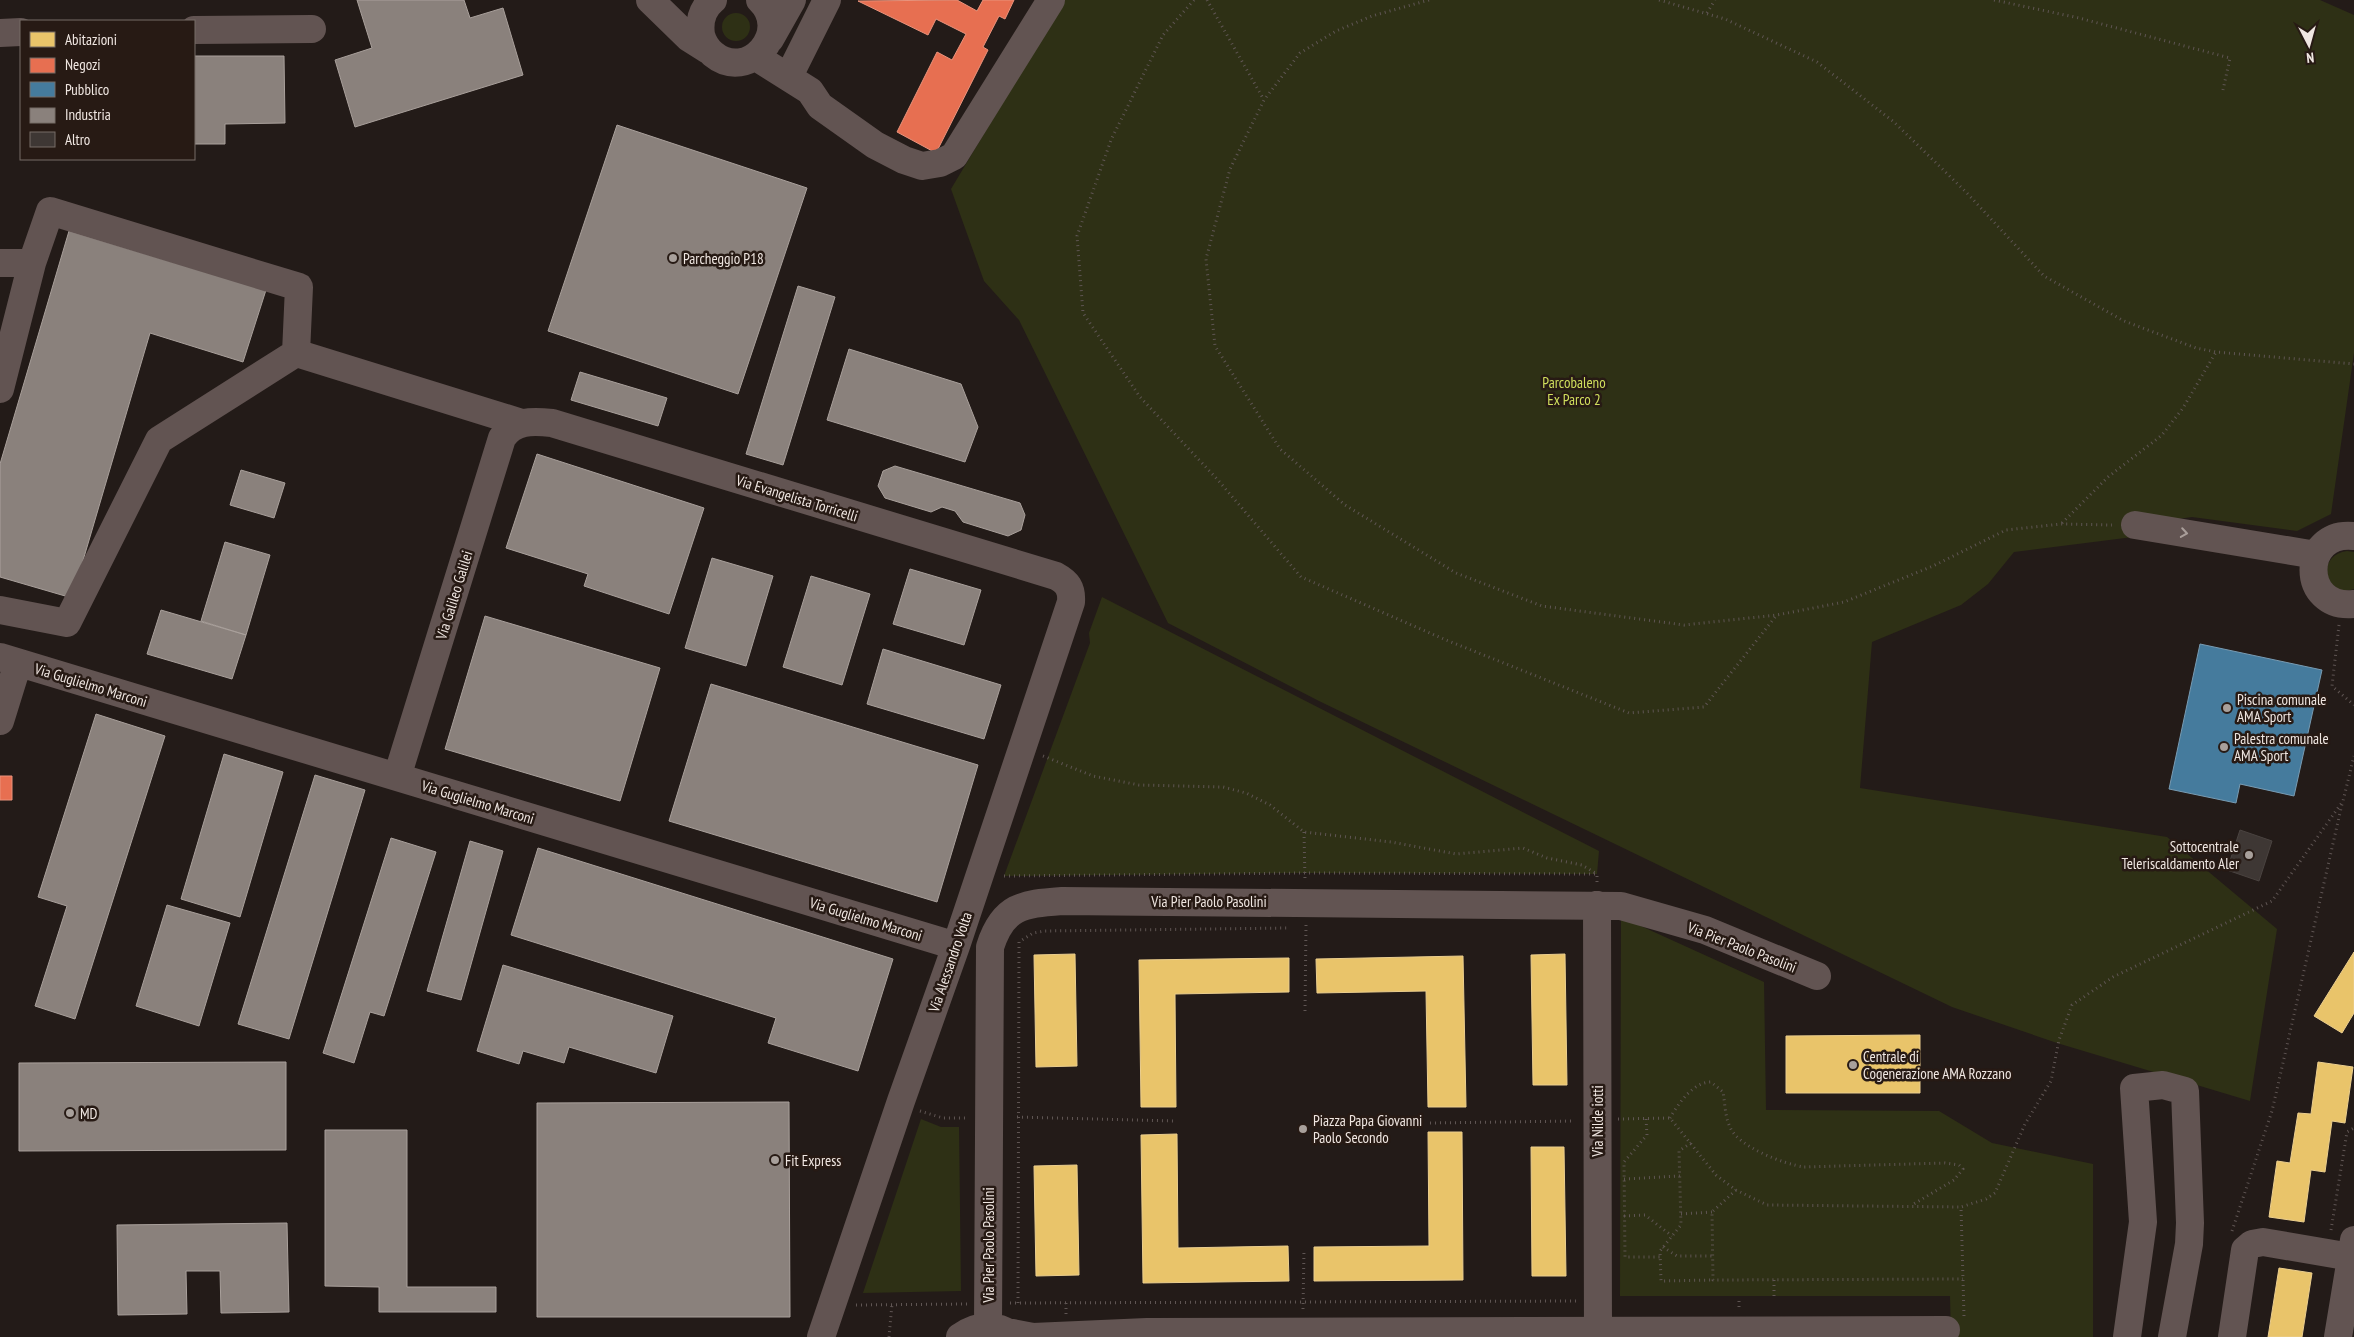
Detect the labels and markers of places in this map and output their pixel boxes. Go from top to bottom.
place label: Parcheggio P18 [683,249,764,268]
marker: Parcheggio P18 [667,252,679,264]
place label: Piscina comunale AMA Sport [2237,690,2327,726]
marker: Piscina comunale AMA Sport [2221,702,2233,714]
place label: Palestra comunale AMA Sport [2234,729,2329,765]
marker: Palestra comunale AMA Sport [2218,741,2230,753]
place label: Sottocentrale Teleriscaldamento Aler [2121,837,2240,873]
marker: Sottocentrale Teleriscaldamento Aler [2243,849,2255,861]
place label: Centrale di Cogenerazione AMA Rozzano [1863,1047,2011,1083]
marker: Centrale di Cogenerazione AMA Rozzano [1847,1059,1859,1071]
place label: MD [80,1104,98,1123]
marker: MD [64,1107,76,1119]
place label: Piazza Papa Giovanni Paolo Secondo [1313,1111,1422,1147]
marker: Piazza Papa Giovanni Paolo Secondo [1297,1123,1309,1135]
place label: Fit Express [785,1151,841,1170]
marker: Fit Express [769,1154,781,1166]

